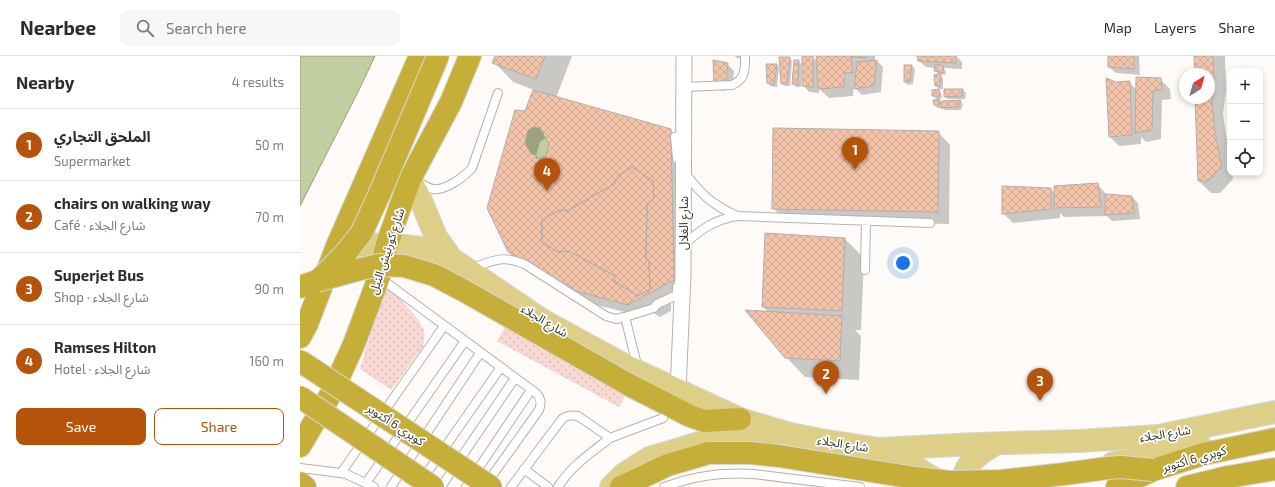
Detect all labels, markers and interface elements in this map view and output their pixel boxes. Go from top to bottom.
search box [120,10,400,46]
text: Nearbee [20,16,96,39]
icon: search [134,17,156,39]
text: Search here [166,19,247,37]
text: Map [1104,19,1132,36]
text: Layers [1154,19,1196,36]
text: Share [1218,19,1255,36]
north arrow [1179,68,1215,104]
map controls [1227,68,1263,176]
button: + [1227,68,1263,104]
text: Nearby [16,72,74,92]
text: 4 results [232,74,284,90]
button: − [1227,104,1263,140]
text: الملحق التجاري [54,127,151,145]
text: 1 [26,137,32,153]
text: 50 m [255,137,284,153]
pin: 1 [842,137,868,170]
button: locate [1227,140,1263,176]
text: Supermarket [54,153,131,169]
pin: 4 [534,158,560,191]
text: chairs on walking way [54,194,211,212]
street label: شارع الغلال [676,196,693,250]
street label: شارع كورنيش النيل [365,206,409,297]
text: 2 [25,209,33,225]
text: 70 m [255,209,284,225]
text: Café · شارع الجلاء [54,217,145,233]
your location [893,253,913,273]
text: Superjet Bus [54,266,144,284]
text: 3 [25,281,33,297]
text: 90 m [254,281,284,297]
text: Shop · شارع الجلاء [54,289,149,305]
street label: شارع الجلاء [518,301,571,342]
text: Ramses Hilton [54,338,156,356]
text: 4 [25,353,33,369]
text: 160 m [249,353,284,369]
text: Hotel · شارع الجلاء [54,361,151,377]
pin: 2 [813,361,839,394]
pin: 3 [1027,368,1053,401]
street label: كوبري 6 أكتوبر [362,400,428,452]
button: Save [16,408,146,445]
button: Share [154,408,284,445]
street label: شارع الجلاء [1138,422,1192,447]
street label: شارع الجلاء [816,432,870,457]
street label: كوبري 6 أكتوبر [1159,442,1230,478]

